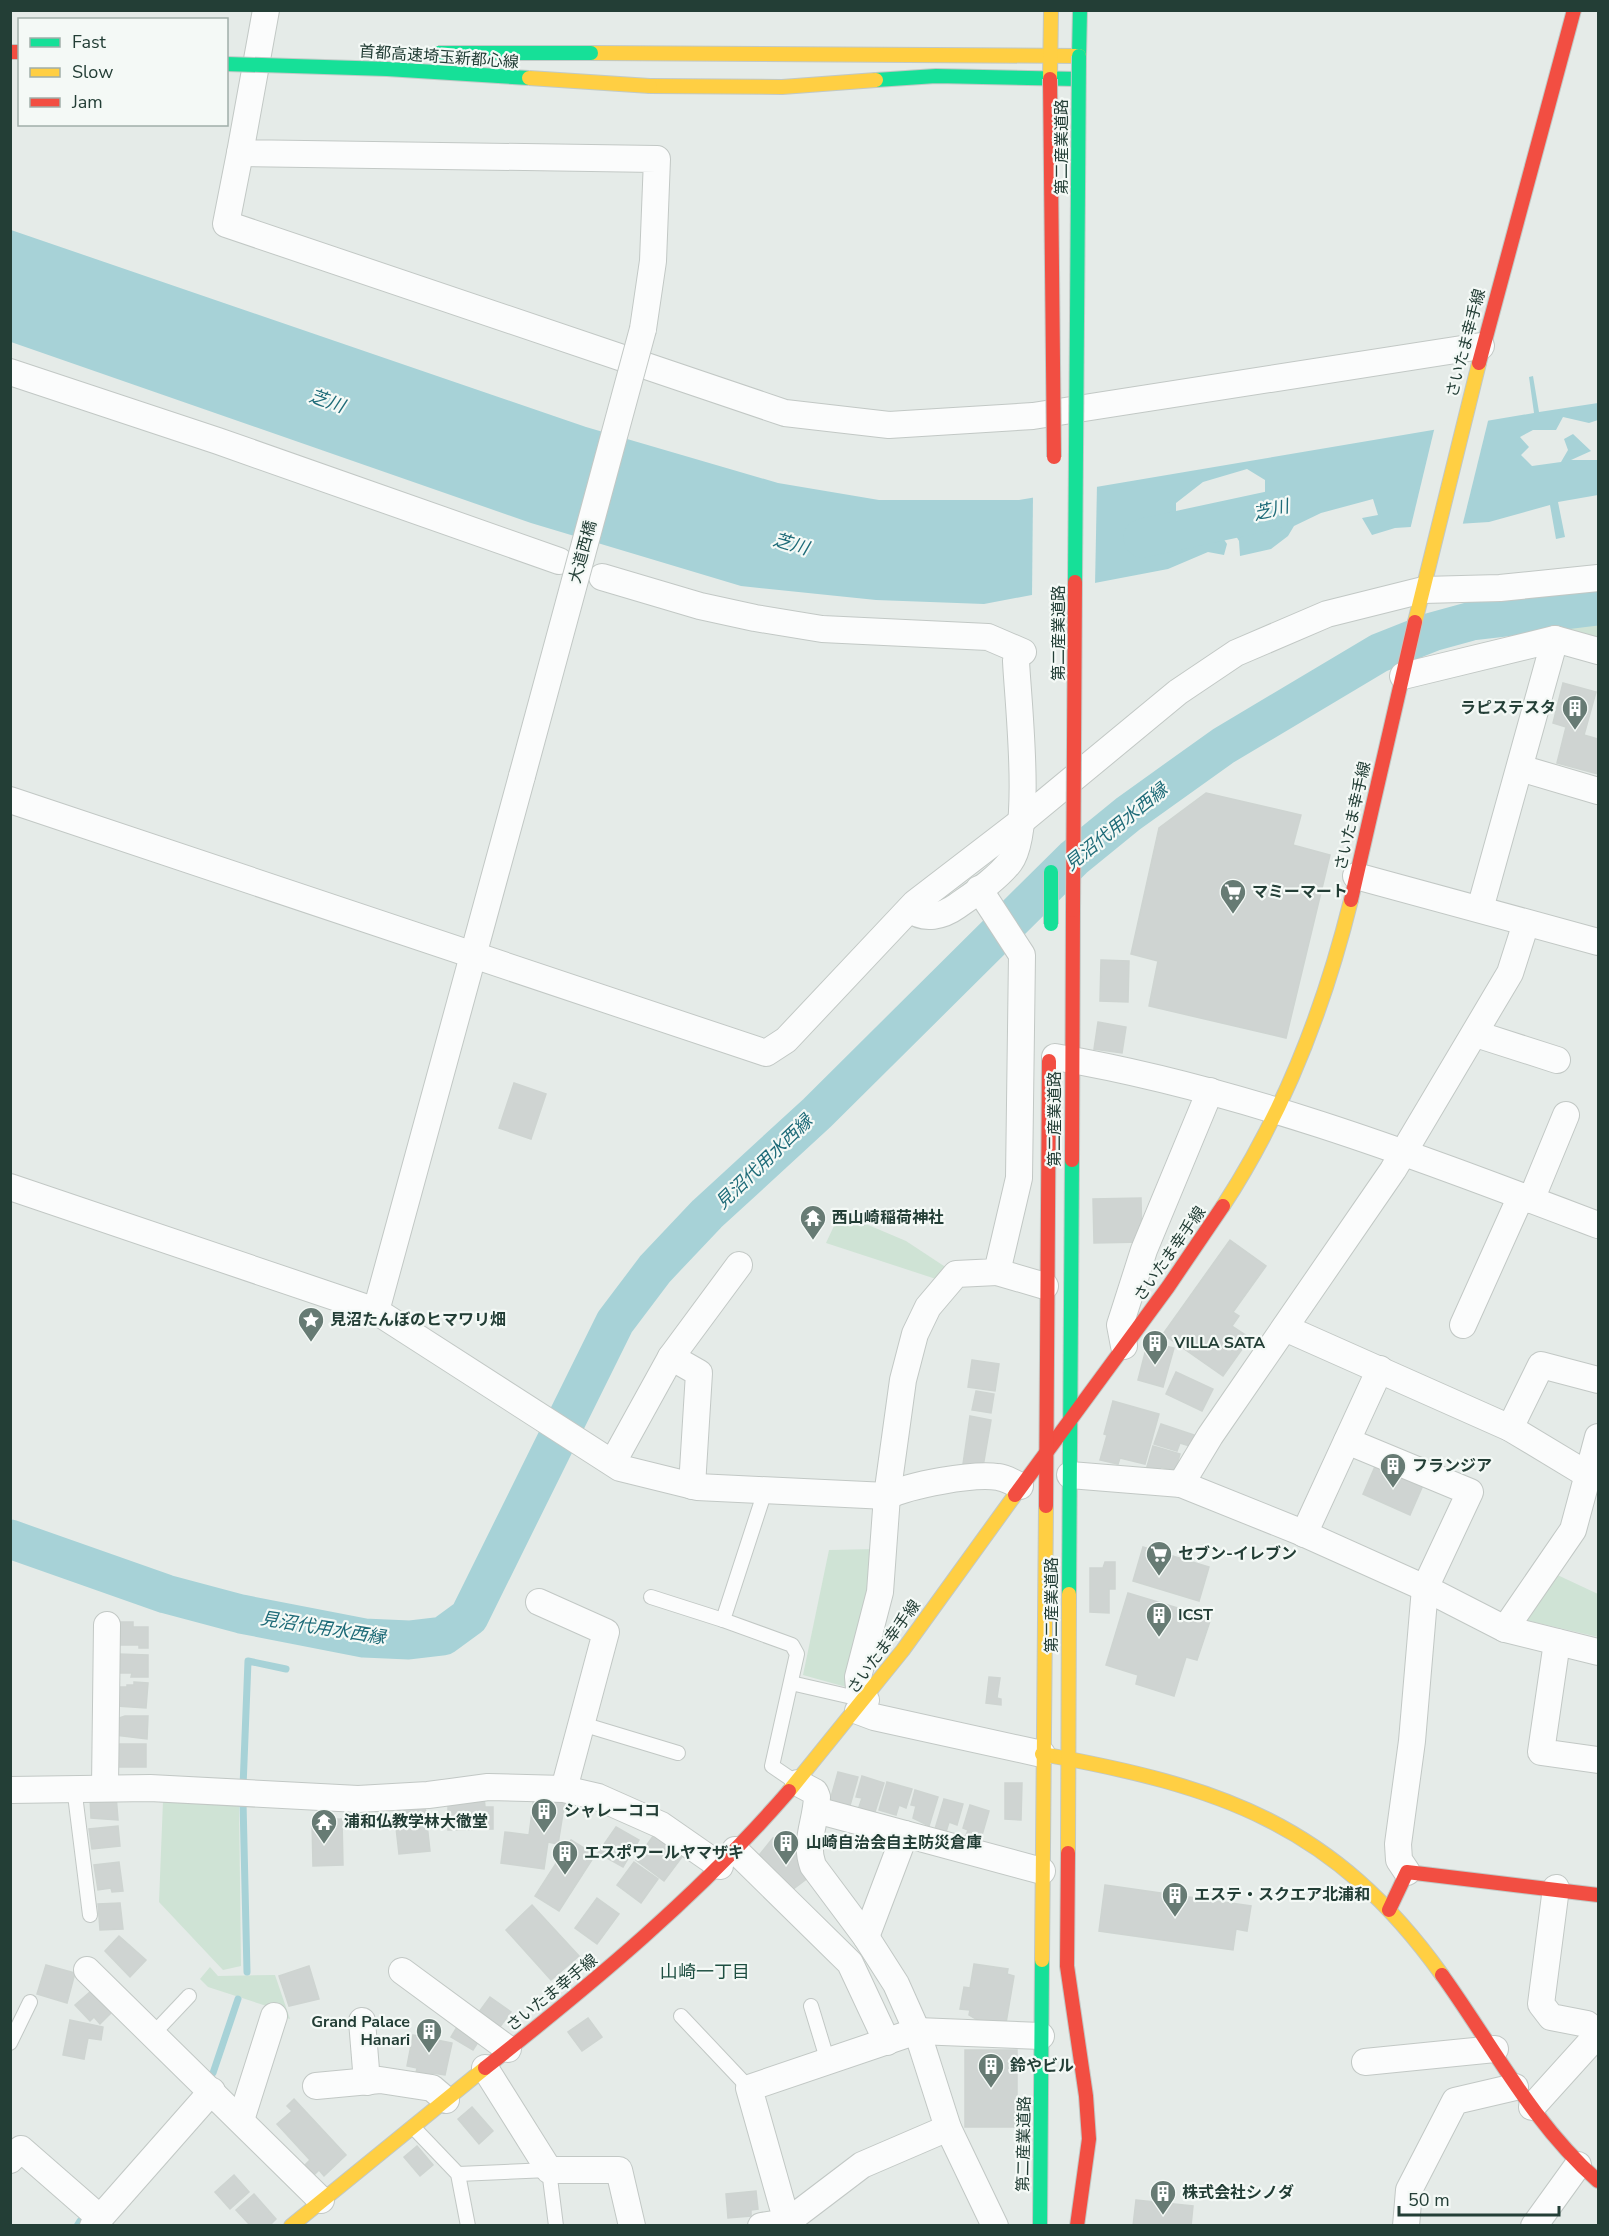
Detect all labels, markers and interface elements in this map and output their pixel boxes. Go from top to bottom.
legend [18,18,228,126]
text: Fast [72,30,107,54]
street label: 首都高速埼玉新都心線 [358,40,520,74]
text: Slow [72,60,113,84]
text: Jam [71,90,103,114]
street label: 第二産業道路 [1051,99,1073,195]
street label: さいたま幸手線 [1441,286,1491,400]
water label: 芝川 [306,384,350,419]
water label: 芝川 [1251,494,1293,526]
street label: 大道西橋 [564,518,602,586]
water label: 芝川 [770,528,814,561]
street label: 第二産業道路 [1048,585,1070,681]
building icon: ラピステスタ [1560,693,1590,731]
place label: ラピステスタ [1460,697,1556,719]
street label: さいたま幸手線 [1330,759,1376,873]
water label: 見沼代用水西縁 [1059,777,1174,876]
supermarket icon: マミーマート [1218,877,1248,915]
place label: マミーマート [1252,881,1348,903]
street label: 第二産業道路 [1044,1071,1066,1167]
water label: 見沼代用水西縁 [710,1108,819,1214]
street label: さいたま幸手線 [1129,1202,1211,1306]
temple icon: 西山崎稲荷神社 [798,1203,828,1241]
place label: 西山崎稲荷神社 [832,1207,944,1229]
place icon: 見沼たんぼのヒマワリ畑 [296,1305,326,1343]
place label: 見沼たんぼのヒマワリ畑 [330,1309,506,1331]
building icon: VILLA SATA [1140,1328,1170,1366]
place label: VILLA SATA [1173,1332,1265,1354]
building icon: フランジア [1378,1451,1408,1489]
place label: フランジア [1412,1455,1492,1477]
supermarket icon: セブン-イレブン [1144,1539,1174,1577]
place label: セブン-イレブン [1178,1543,1297,1565]
street label: 第二産業道路 [1041,1557,1063,1653]
street label: さいたま幸手線 [842,1595,926,1699]
building icon: ICST [1144,1600,1174,1638]
place label: ICST [1178,1604,1213,1626]
water label: 見沼代用水西縁 [259,1606,389,1650]
building icon: シャレーココ [529,1796,559,1834]
place label: シャレーココ [564,1800,660,1822]
temple icon: 浦和仏教学林大徹堂 [309,1807,339,1845]
place label: 浦和仏教学林大徹堂 [344,1811,488,1833]
building icon: 山崎自治会自主防災倉庫 [771,1828,801,1866]
place label: 山崎自治会自主防災倉庫 [806,1832,982,1854]
building icon: エスポワールヤマザキ [550,1838,580,1876]
place label: エスポワールヤマザキ [584,1842,744,1864]
building icon: エステ・スクエア北浦和 [1160,1880,1190,1918]
place label: エステ・スクエア北浦和 [1194,1884,1370,1906]
street label: さいたま幸手線 [502,1949,602,2037]
district label: 山崎一丁目 [660,1960,750,1984]
place label: Grand Palace Hanari [311,2011,410,2051]
building icon: Grand Palace Hanari [414,2016,444,2054]
building icon: 鈴やビル [976,2051,1006,2089]
place label: 鈴やビル [1010,2055,1074,2077]
street label: 第二産業道路 [1012,2096,1036,2192]
building icon: 株式会社シノダ [1148,2178,1178,2216]
scale bar [1399,2179,1560,2217]
place label: 株式会社シノダ [1182,2182,1294,2204]
text: 50 m [1408,2188,1450,2212]

